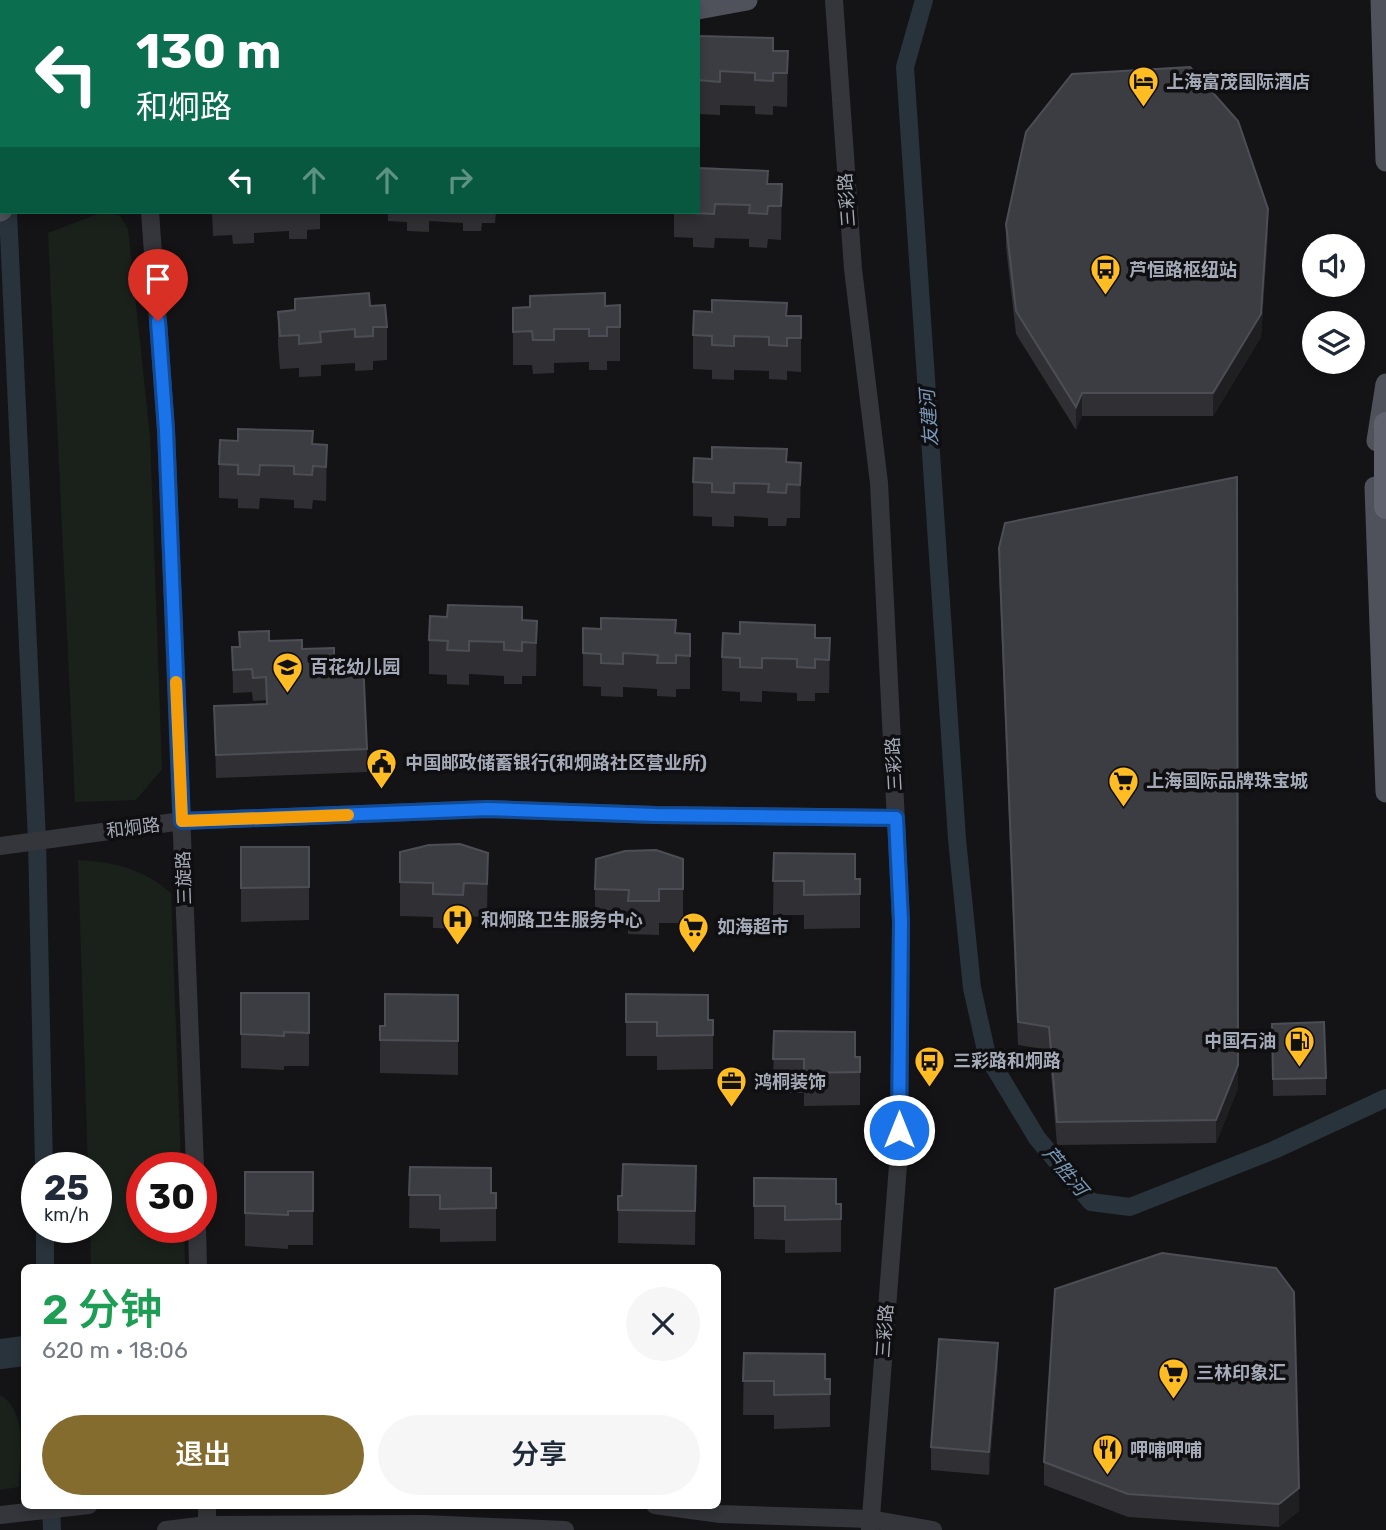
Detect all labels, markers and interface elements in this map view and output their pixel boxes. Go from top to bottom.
text: 130 m [136,22,281,80]
icon: left [21,28,112,119]
hotel icon: 上海富茂国际酒店 [1126,65,1160,109]
place label: 上海富茂国际酒店 [1166,71,1310,93]
text: 和炯路 [136,88,232,126]
icon: left [222,161,260,199]
icon: ahead [295,161,333,199]
icon: ahead [368,161,406,199]
icon: right [441,161,479,199]
street label: 三彩路 [834,172,860,228]
map controls [1302,234,1365,374]
button: sound [1302,234,1365,297]
pin [128,249,188,321]
bus stop icon: 芦恒路枢纽站 [1089,253,1123,297]
place label: 芦恒路枢纽站 [1129,259,1237,281]
icon: arrive [139,260,177,298]
button: layers [1302,311,1365,374]
water label: 友建河 [915,385,942,447]
school or university icon: 百花幼儿园 [270,650,304,694]
place label: 百花幼儿园 [310,656,400,678]
street label: 三彩路 [882,736,906,792]
public building icon: 中国邮政储蓄银行(和炯路社区营业所) [365,746,399,790]
place label: 中国邮政储蓄银行(和炯路社区营业所) [405,752,707,774]
supermarket icon: 上海国际品牌珠宝城 [1106,764,1140,808]
place label: 上海国际品牌珠宝城 [1146,770,1308,792]
street label: 和炯路 [105,814,161,842]
street label: 三旋路 [172,851,196,905]
hospital icon: 和炯路卫生服务中心 [441,903,475,947]
place label: 和炯路卫生服务中心 [481,909,643,931]
supermarket icon: 如海超市 [677,910,711,954]
place label: 如海超市 [717,916,789,938]
fuel station icon: 中国石油 [1282,1024,1316,1068]
place label: 中国石油 [1204,1030,1276,1052]
bus stop icon: 三彩路和炯路 [913,1044,947,1088]
place label: 三彩路和炯路 [953,1050,1061,1072]
office icon: 鸿桐装饰 [714,1065,748,1109]
place label: 鸿桐装饰 [754,1071,826,1093]
position arrow [862,1093,936,1167]
water label: 芦胜河 [1038,1142,1095,1203]
speed limit sign: 30 [126,1152,217,1243]
text: 25 [44,1167,89,1209]
text: km/h [44,1204,89,1226]
text: 2 分钟 [42,1285,162,1335]
button: close [626,1287,700,1361]
street label: 三彩路 [872,1303,898,1359]
text: 620 m · 18:06 [42,1336,188,1364]
supermarket icon: 三林印象汇 [1156,1356,1190,1400]
place label: 三林印象汇 [1196,1362,1286,1384]
button: 退出 [42,1415,364,1495]
button: 分享 [378,1415,700,1495]
restaurant icon: 呷哺呷哺 [1090,1433,1124,1477]
place label: 呷哺呷哺 [1130,1439,1202,1461]

